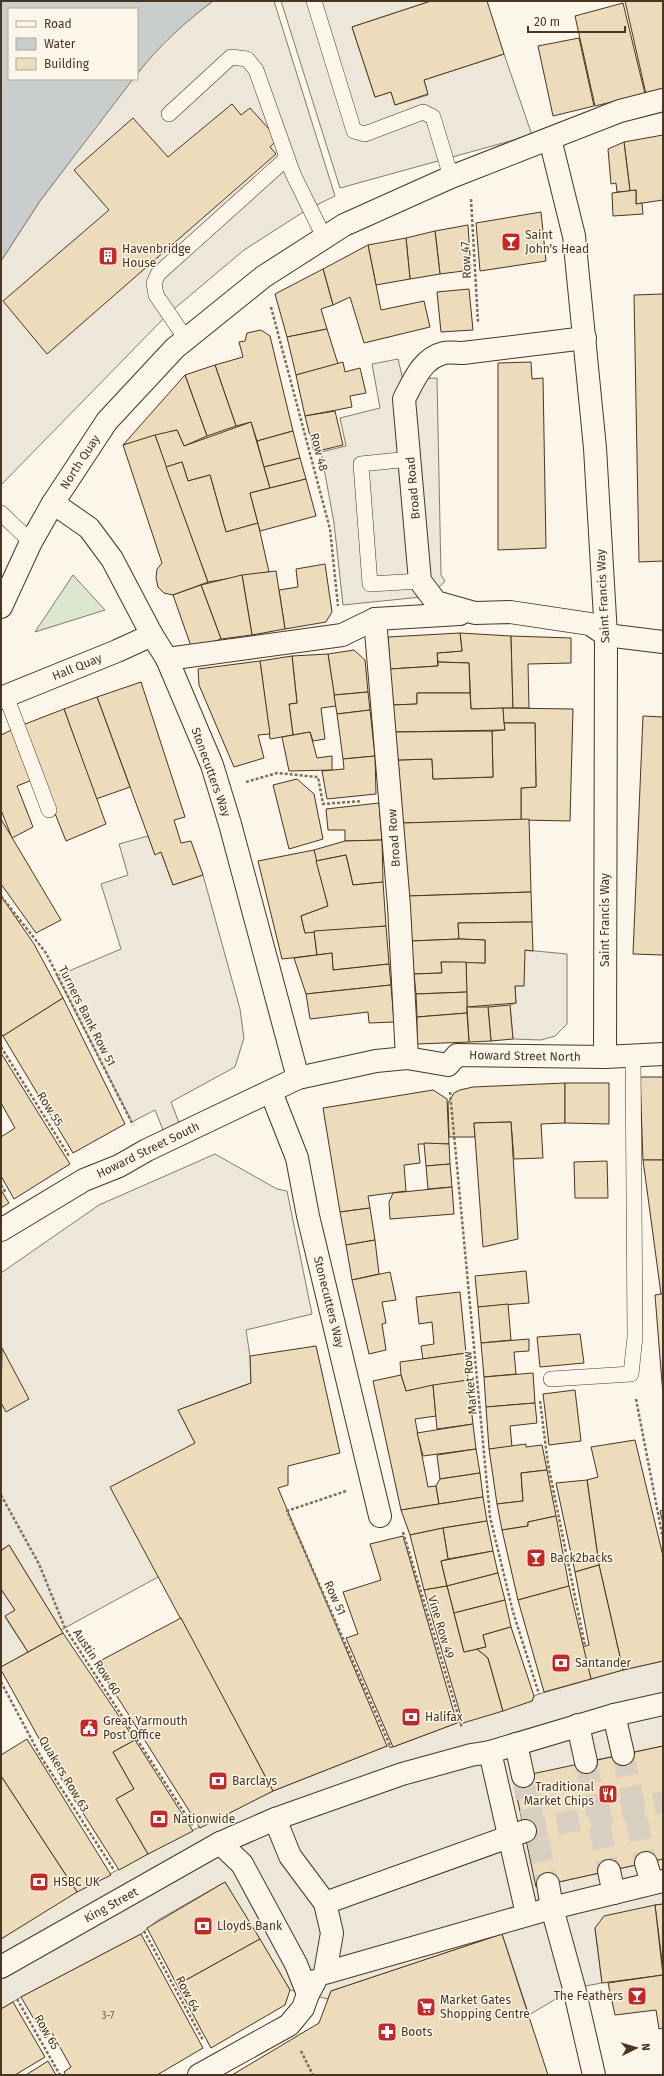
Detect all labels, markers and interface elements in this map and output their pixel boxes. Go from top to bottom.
legend [8,8,138,80]
scale bar [528,8,625,34]
text: 20 m [534,15,560,29]
text: Road [44,17,72,31]
text: Water [44,37,76,51]
text: Building [44,57,90,71]
place label: Saint John's Head [525,228,589,256]
bar icon: Saint John's Head [500,231,522,253]
street label: Row 47 [458,241,474,279]
place label: Havenbridge House [122,242,191,270]
building icon: Havenbridge House [97,245,119,267]
street label: Row 48 [307,431,331,473]
street label: North Quay [57,432,103,492]
street label: Broad Road [403,456,423,520]
street label: Saint Francis Way [594,549,612,643]
street label: Hall Quay [50,651,104,683]
street label: Stonecutters Way [188,725,234,819]
street label: Broad Row [385,808,403,867]
street label: Saint Francis Way [598,873,612,967]
street label: Turners Bank Row 51 [56,963,118,1069]
street label: Howard Street North [469,1048,581,1064]
street label: Row 55 [34,1089,66,1129]
street label: Howard Street South [94,1119,202,1181]
street label: Stonecutters Way [311,1255,347,1349]
street label: Market Row [460,1350,480,1415]
bar icon: Back2backs [525,1547,547,1569]
place label: Back2backs [550,1551,613,1565]
street label: Row 51 [321,1578,349,1618]
street label: Vine Row 49 [425,1594,457,1660]
street label: Austin Row 60 [70,1626,124,1698]
bank icon: Santander [550,1652,572,1674]
place label: Santander [575,1656,632,1670]
bank icon: Halifax [400,1706,422,1728]
place label: Halifax [425,1710,463,1724]
place label: Great Yarmouth Post Office [103,1714,188,1742]
public building icon: Great Yarmouth Post Office [78,1717,100,1739]
street label: Quakers Row 63 [36,1734,92,1814]
bank icon: Barclays [207,1770,229,1792]
place label: Barclays [232,1774,277,1788]
place label: Traditional Market Chips [524,1780,594,1808]
restaurant icon: Traditional Market Chips [597,1783,619,1805]
bank icon: Nationwide [148,1808,170,1830]
place label: Nationwide [173,1812,235,1826]
bank icon: HSBC UK [28,1871,50,1893]
place label: HSBC UK [53,1875,101,1889]
street label: King Street [82,1884,141,1926]
bank icon: Lloyds Bank [192,1915,214,1937]
place label: Lloyds Bank [217,1919,283,1933]
street label: Row 64 [173,1974,204,2015]
bar icon: The Feathers [626,1985,648,2007]
place label: The Feathers [554,1989,623,2003]
place label: Market Gates Shopping Centre [440,1993,530,2021]
supermarket icon: Market Gates Shopping Centre [415,1996,437,2018]
house number: 3-7 [102,2010,115,2022]
street label: Row 65 [31,2012,63,2052]
pharmacy icon: Boots [376,2021,398,2043]
place label: Boots [401,2025,433,2039]
north arrow [616,2028,656,2068]
text: N [639,2043,652,2051]

